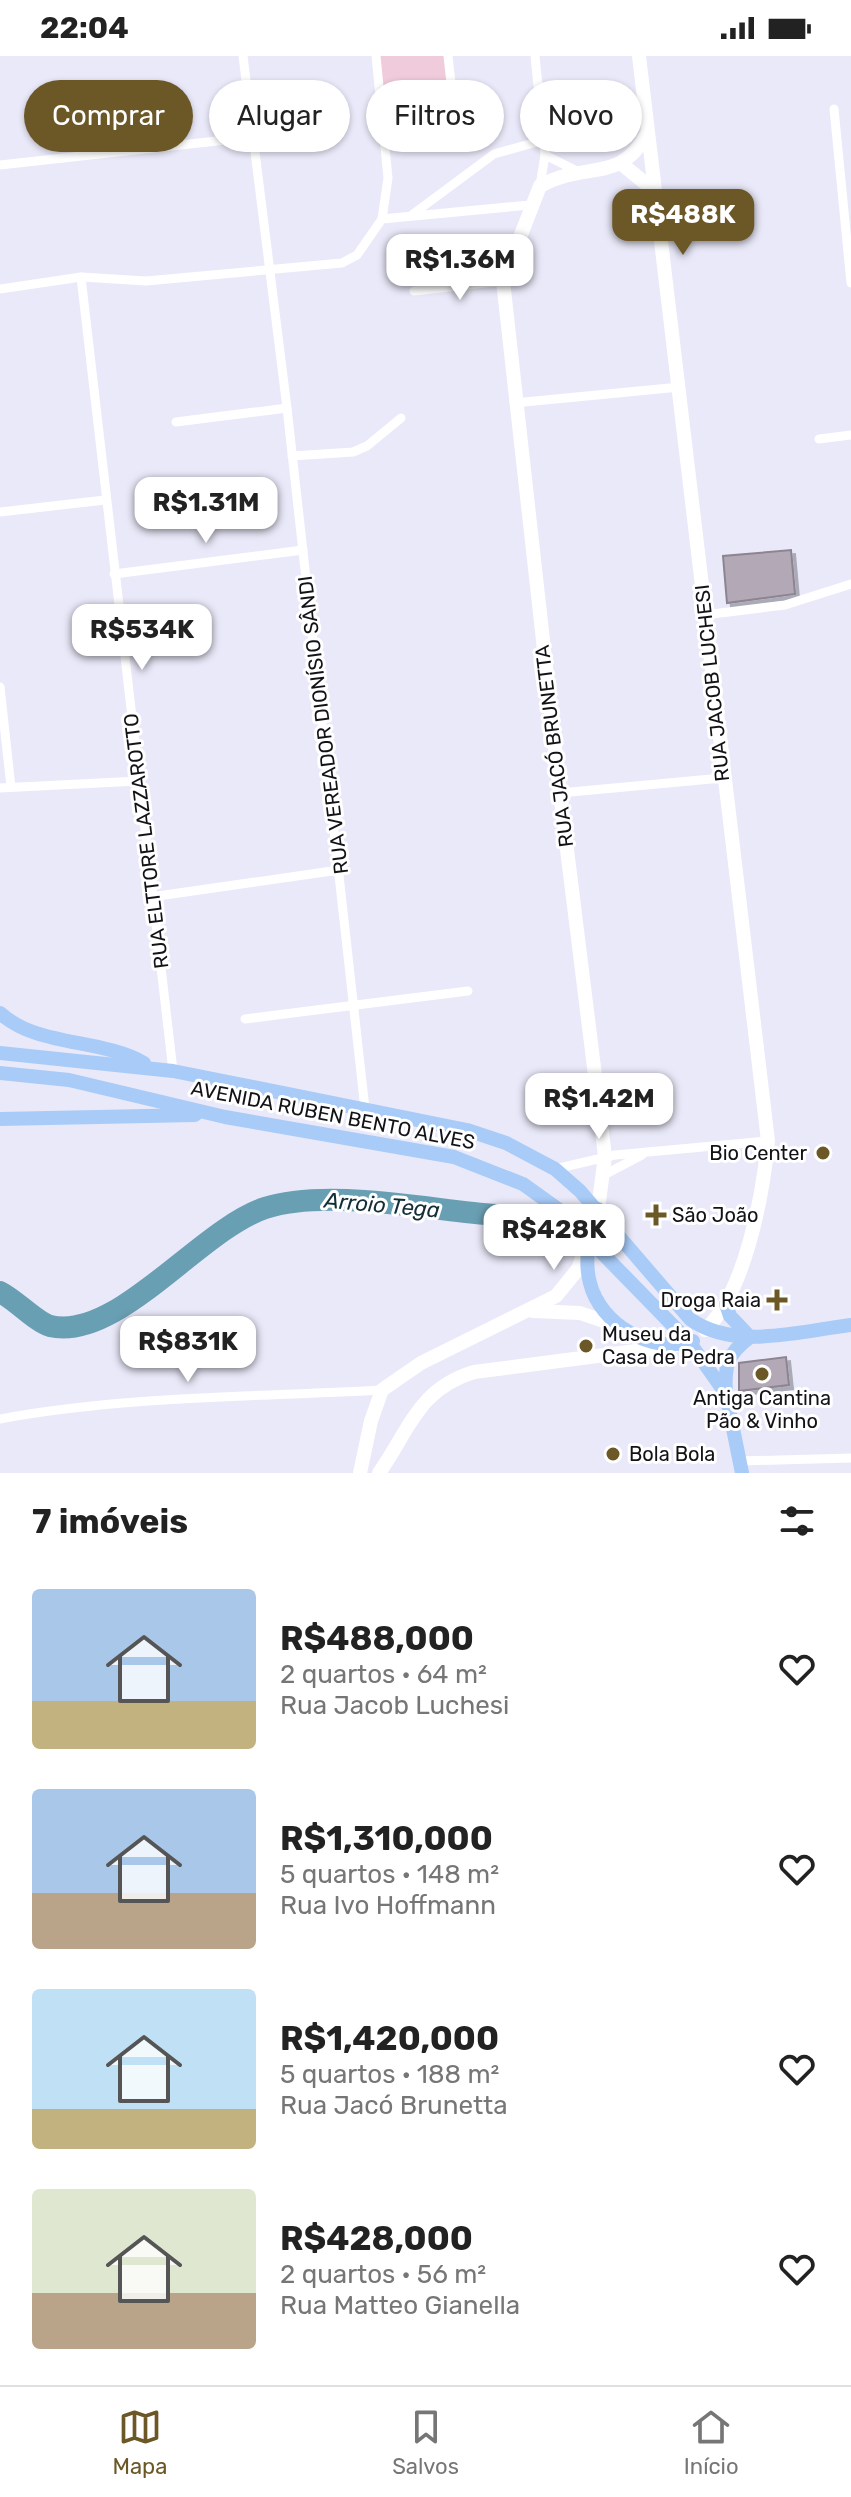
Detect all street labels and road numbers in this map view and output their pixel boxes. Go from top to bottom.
street label: RUA VEREADOR DIONÍSIO SÂNDI [293,574,353,876]
street label: RUA JACOB LUCHESI [690,583,734,783]
street label: RUA JACÓ BRUNETTA [530,644,578,848]
street label: RUA ELTTORE LAZZAROTTO [118,712,174,970]
street label: AVENIDA RUBEN BENTO ALVES [189,1076,477,1154]

